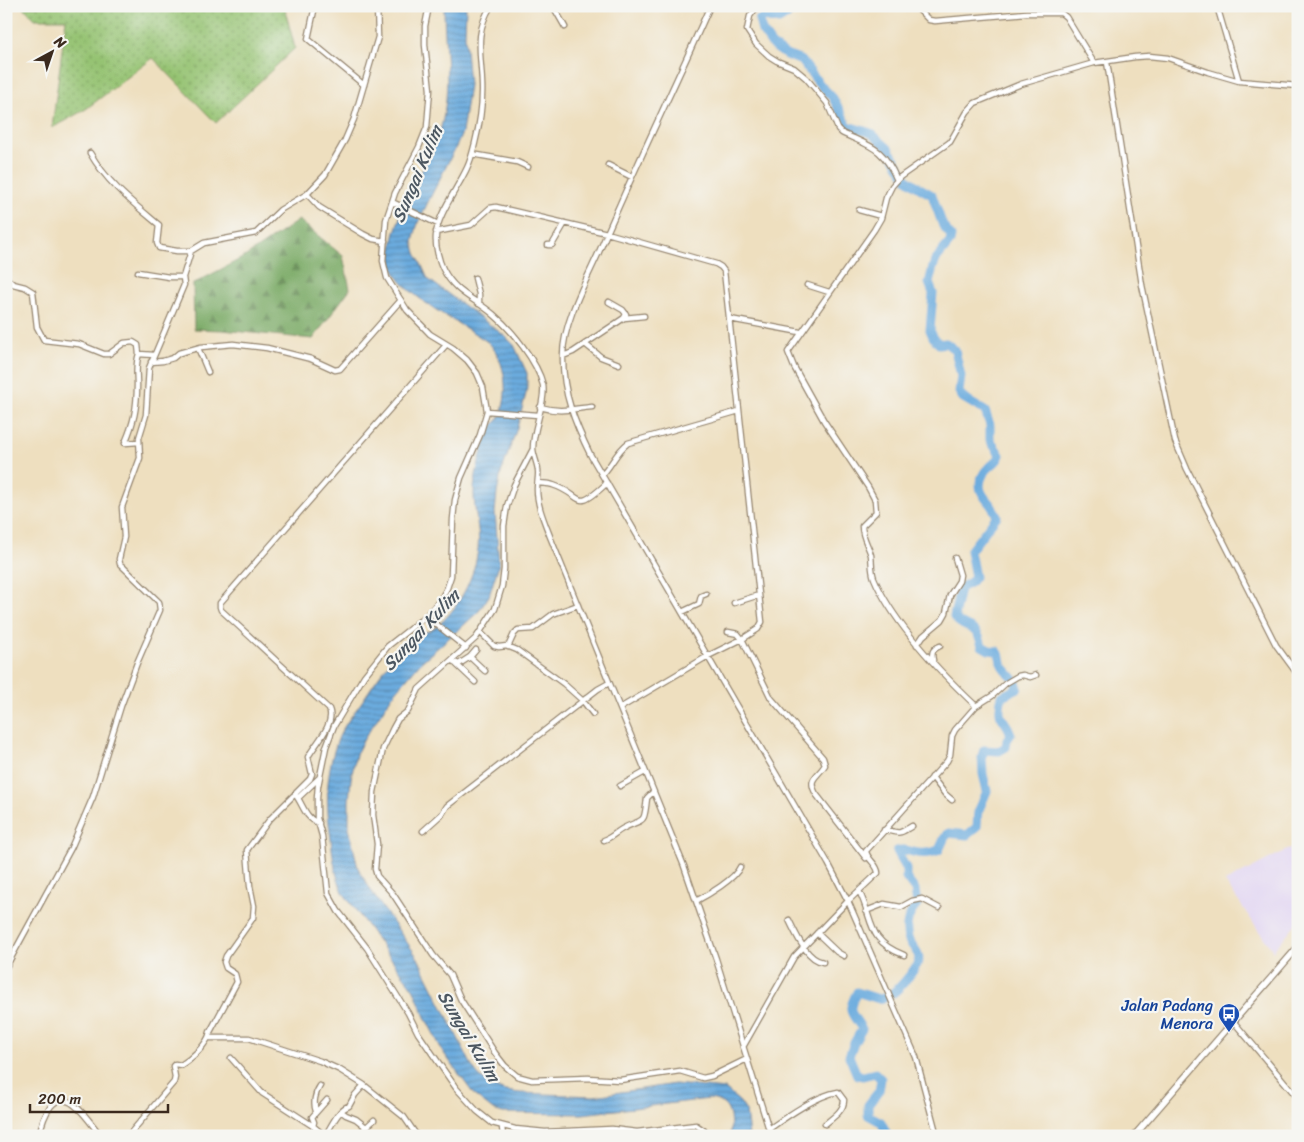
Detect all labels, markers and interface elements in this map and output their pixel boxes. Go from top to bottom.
north arrow [28,28,78,78]
text: N [48,29,72,55]
water label: Sungai Kulim [382,118,453,228]
water label: Sungai Kulim [374,580,469,679]
water label: Sungai Kulim [429,984,510,1090]
place label: Jalan Padang Menora [1120,991,1213,1038]
bus stop icon: Jalan Padang Menora [1217,1002,1241,1033]
scale bar [30,1082,168,1114]
text: 200 m [38,1086,82,1112]

